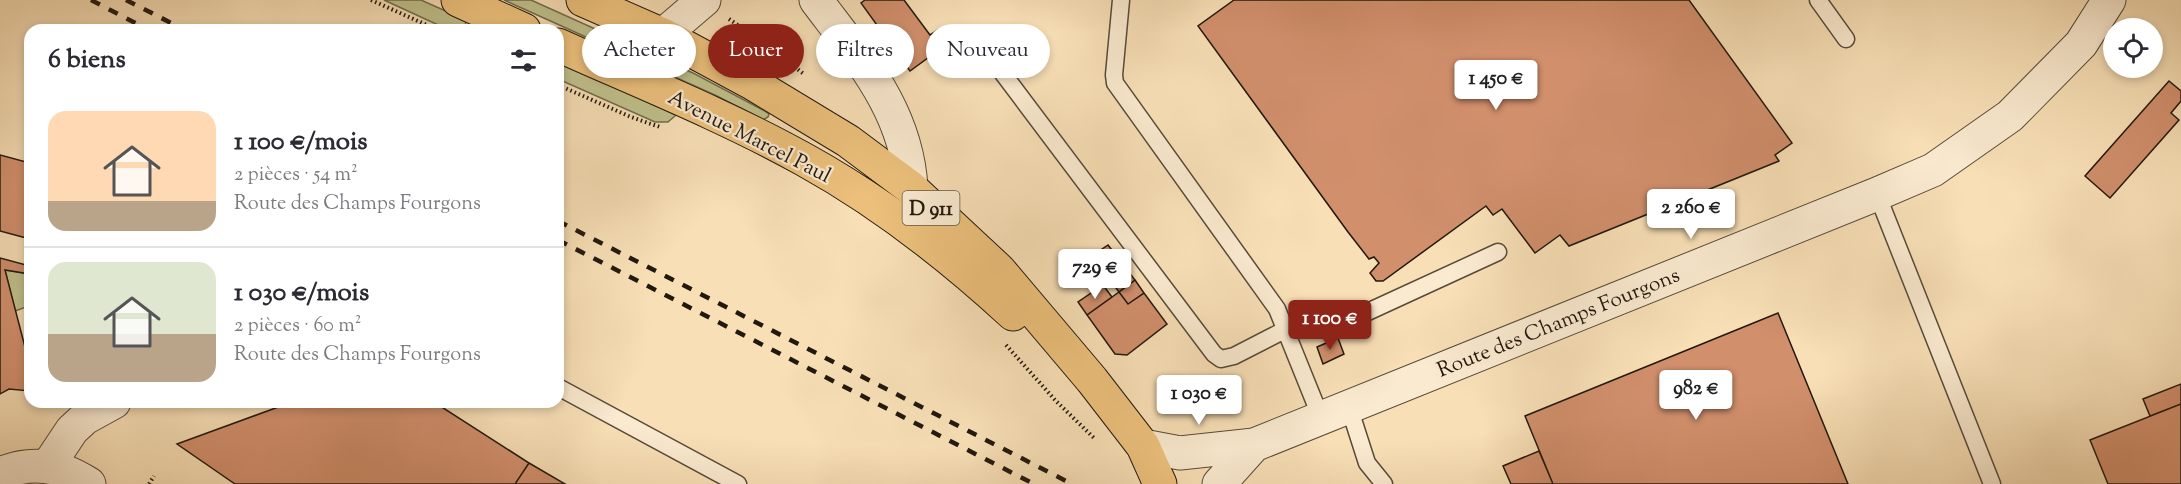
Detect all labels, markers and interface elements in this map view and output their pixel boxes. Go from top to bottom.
map controls [2103,18,2163,78]
button: locate [2103,18,2163,78]
chip: Acheter [582,24,696,78]
chip: Louer [708,24,804,78]
chip: Filtres [816,24,914,78]
chip: Nouveau [926,24,1050,78]
text: 6 biens [48,42,126,79]
icon: filters [507,44,540,77]
pin: 1 450 € [1441,60,1551,111]
text: 1 450 € [1468,65,1524,94]
street label: Avenue Marcel Paul [662,84,836,192]
text: 1 100 €/mois [234,124,368,161]
icon: home [96,135,168,207]
text: 2 pièces · 54 m² [234,161,358,190]
pin: 2 260 € [1636,189,1746,240]
text: Route des Champs Fourgons [234,190,481,219]
road number: D 911 [902,191,960,225]
text: 2 260 € [1661,194,1721,223]
pin: 729 € [1053,249,1137,300]
text: 729 € [1072,254,1118,283]
street label: Route des Champs Fourgons [1433,261,1685,386]
text: 1 030 €/mois [234,275,369,312]
icon: home [96,286,168,358]
pin: 1 100 € [1275,300,1385,351]
text: 1 100 € [1302,305,1358,334]
text: 2 pièces · 60 m² [234,312,361,341]
text: Route des Champs Fourgons [234,341,481,370]
pin: 982 € [1654,370,1738,421]
pin: 1 030 € [1144,375,1254,426]
text: 982 € [1673,375,1719,404]
text: 1 030 € [1171,380,1227,409]

